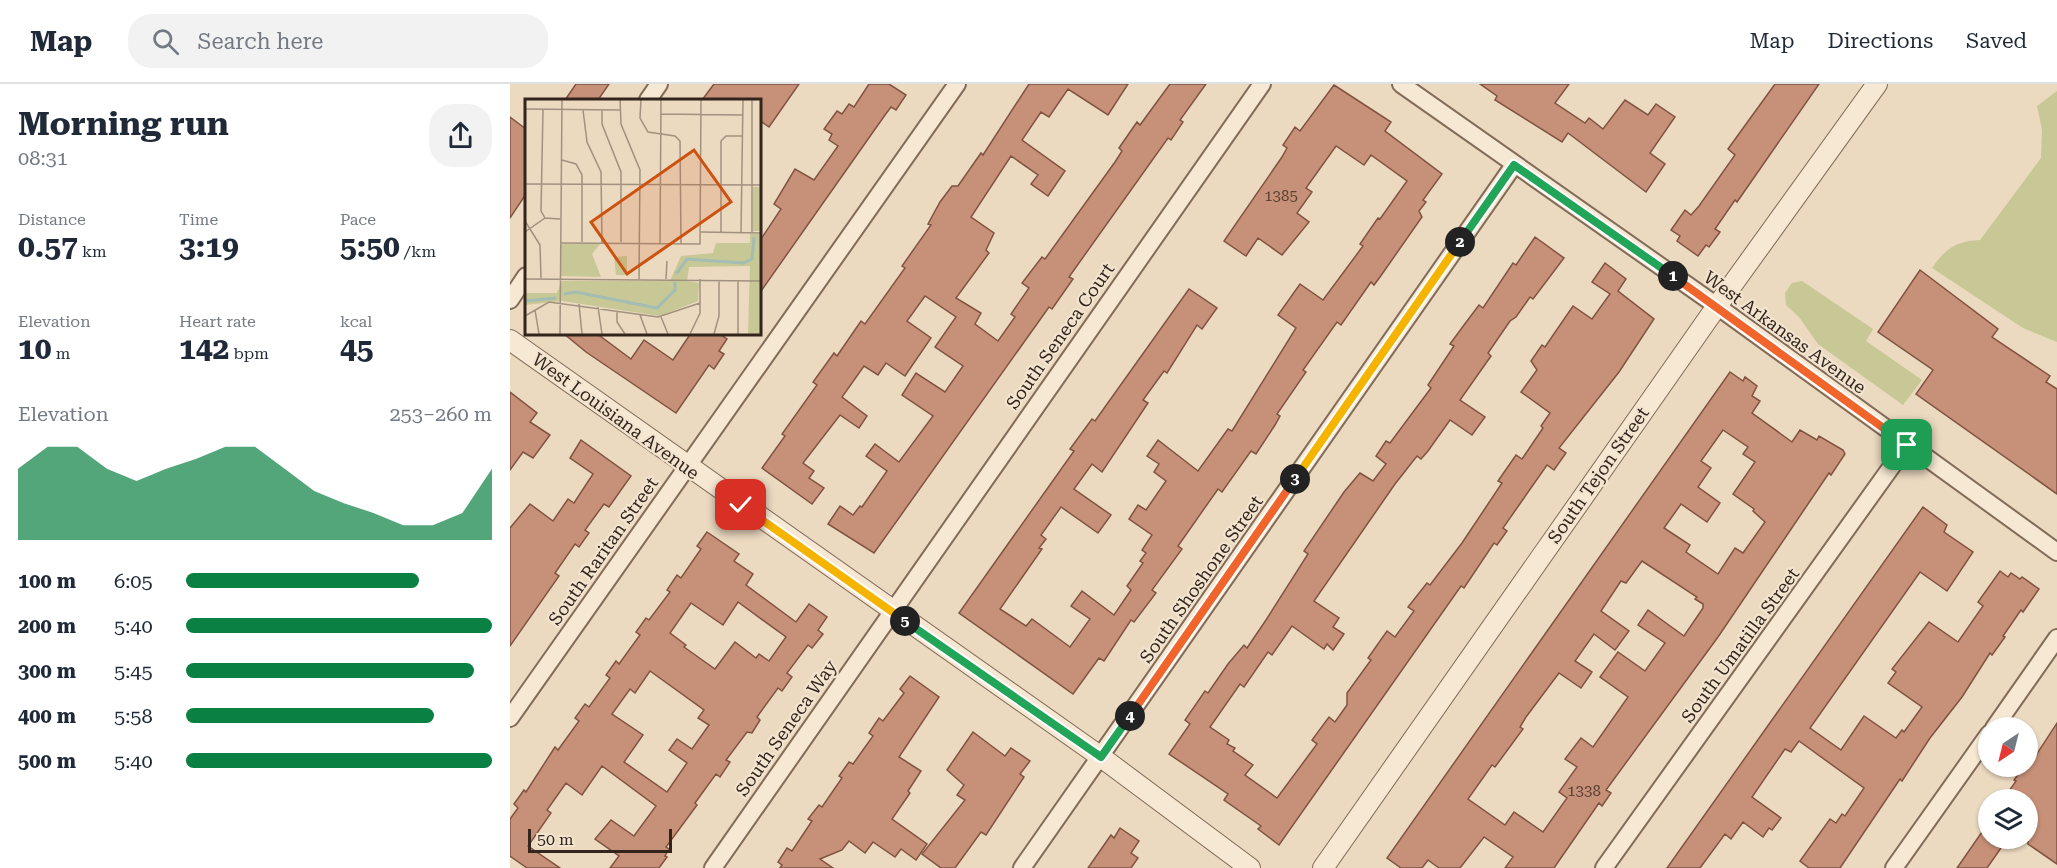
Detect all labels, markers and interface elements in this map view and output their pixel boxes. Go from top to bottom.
search box [128,14,548,68]
text: Map [30,25,92,58]
icon: search [149,25,182,58]
text: Search here [197,29,323,54]
text: Map [1750,29,1794,53]
text: Directions [1827,29,1933,53]
text: Saved [1966,29,2027,53]
inset map [525,99,760,334]
text: Morning run [18,104,229,143]
button: share [429,104,492,167]
text: 08:31 [18,146,68,170]
house number: 1385 [1264,187,1298,205]
text: Distance [18,210,86,229]
text: Time [179,210,218,229]
text: Pace [340,210,376,229]
pin: 2 [1445,227,1475,257]
text: 0.57 [18,229,78,264]
text: 3:19 [179,229,239,264]
text: 5:50 [340,229,400,264]
text: 2 [1456,232,1464,251]
text: km [78,242,107,261]
text: /km [400,242,436,261]
street label: South Seneca Court [1002,259,1119,413]
pin: 1 [1658,261,1688,291]
text: 1 [1669,266,1677,285]
street label: West Arkansas Avenue [1700,266,1870,398]
text: Elevation [18,312,91,331]
text: Heart rate [179,312,256,331]
text: kcal [340,312,372,331]
text: 10 [18,331,52,366]
text: 142 [179,331,229,366]
text: 45 [340,331,374,366]
text: m [52,344,70,363]
text: bpm [229,344,269,363]
street label: West Louisiana Avenue [528,348,704,484]
text: Elevation [18,402,109,426]
text: 253–260 m [389,402,492,426]
street label: South Tejon Street [1543,403,1653,547]
pin [1881,419,1932,470]
icon: arrive [1890,428,1923,461]
pin: 3 [1280,464,1310,494]
text: 3 [1291,469,1299,488]
street label: South Raritan Street [544,473,662,629]
pin [715,479,766,530]
icon: check [724,488,757,521]
street label: South Shoshone Street [1135,491,1267,667]
street label: South Umatilla Street [1677,563,1803,727]
text: 100 m [18,569,76,593]
text: 6:05 [114,569,153,593]
pin: 5 [890,606,920,636]
text: 5 [901,611,909,630]
text: 200 m [18,614,76,638]
text: 5:40 [114,614,153,638]
street label: South Seneca Way [731,656,841,800]
text: 300 m [18,659,76,683]
text: 5:45 [114,659,153,683]
pin: 4 [1115,701,1145,731]
text: 400 m [18,704,76,728]
text: 5:58 [114,704,153,728]
text: 4 [1126,706,1134,725]
north arrow [1978,717,2038,777]
map controls [1978,717,2038,849]
text: 500 m [18,749,76,773]
text: 5:40 [114,749,153,773]
house number: 1338 [1567,782,1601,800]
button: layers [1978,789,2038,849]
scale bar [528,826,672,854]
text: 50 m [537,830,574,849]

